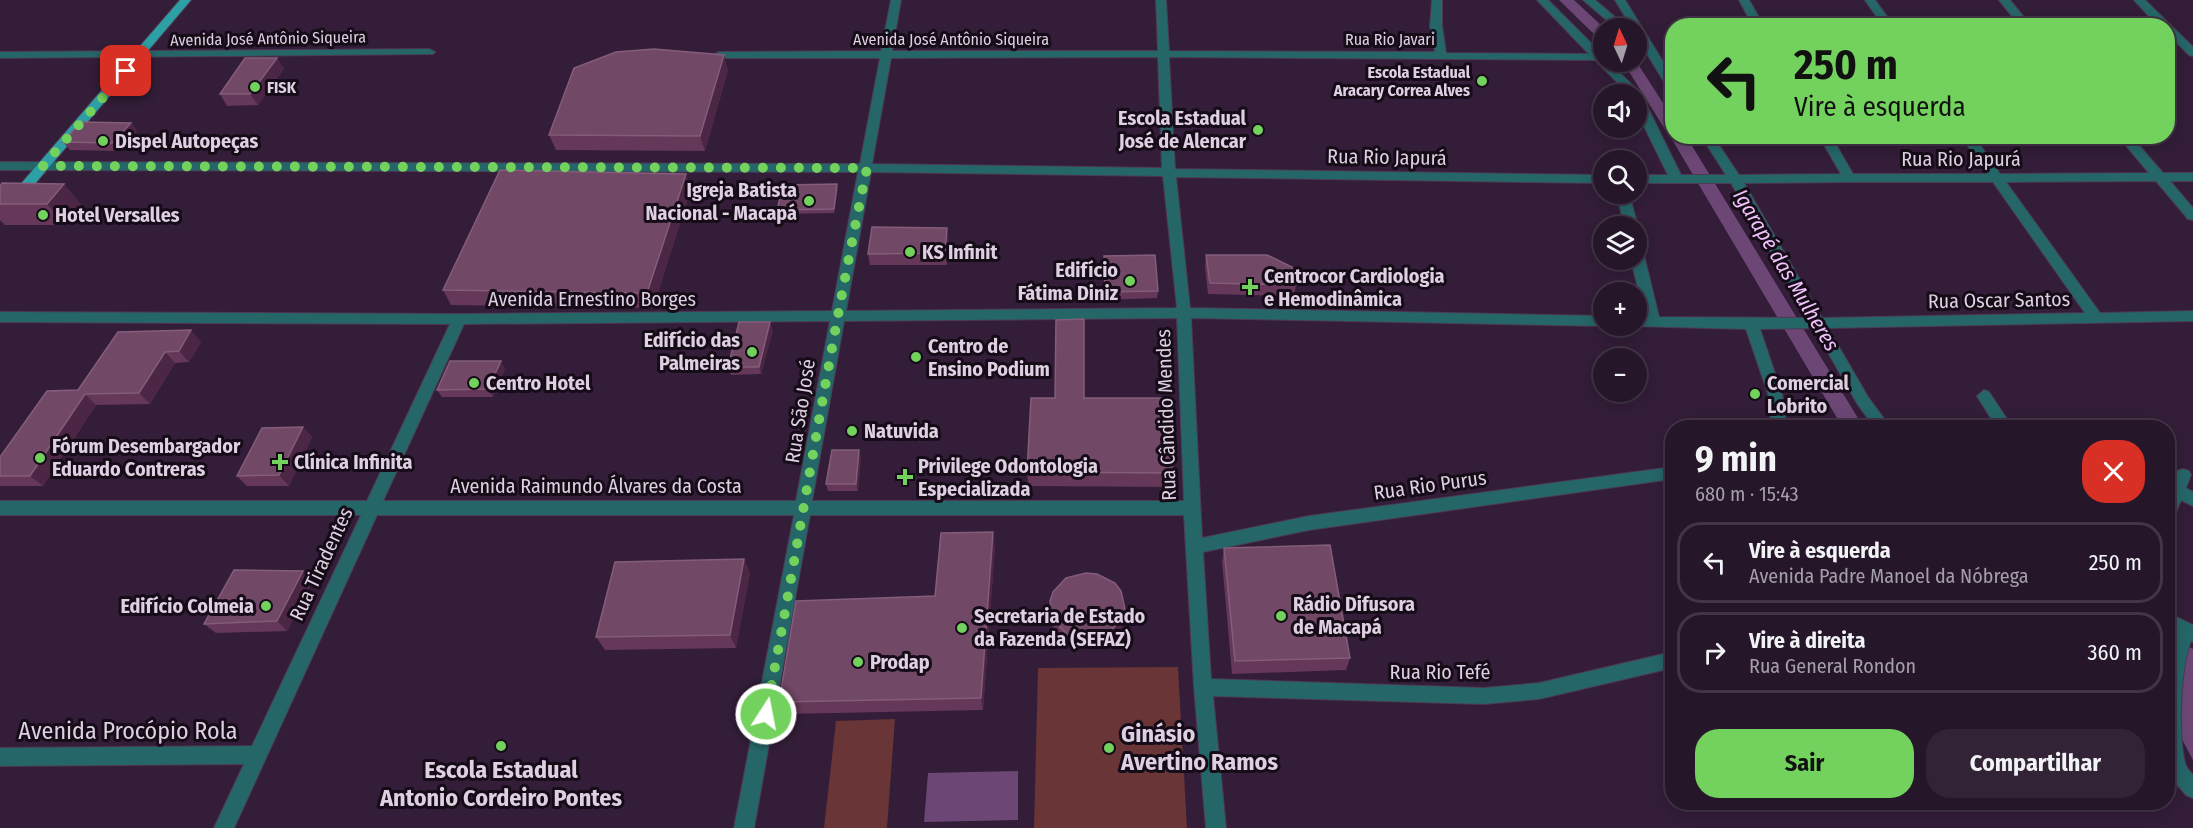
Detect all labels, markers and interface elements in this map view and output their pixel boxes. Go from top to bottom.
north arrow [1593,18,1647,72]
map controls [1593,18,1647,402]
street label: Avenida José Antônio Siqueira [170,27,366,50]
street label: Avenida José Antônio Siqueira [853,30,1049,49]
street label: Rua Rio Javari [1345,30,1435,49]
text: 250 m [1794,40,1898,90]
icon: left [1695,42,1773,120]
pin [100,45,151,96]
icon: arrive [109,54,142,87]
place label: Escola Estadual Aracary Correa Alves [1333,63,1471,100]
marker: Escola Estadual Aracary Correa Alves [1475,74,1489,88]
place label: FISK [267,78,297,97]
marker: FISK [248,80,262,94]
button: sound [1593,84,1647,138]
text: Vire à esquerda [1794,91,1966,123]
place label: Escola Estadual José de Alencar [1118,106,1247,153]
marker: Escola Estadual José de Alencar [1251,123,1265,137]
place label: Dispel Autopeças [115,129,258,153]
marker: Dispel Autopeças [96,134,110,148]
street label: Rua Rio Japurá [1327,144,1447,170]
street label: Rua Rio Japurá [1901,147,2021,171]
button: search [1593,150,1647,204]
place label: Igreja Batista Nacional - Macapá [646,178,797,225]
water label: Igarapé das Mulheres [1727,184,1845,356]
marker: Igreja Batista Nacional - Macapá [802,194,816,208]
place label: Hotel Versalles [55,203,180,227]
marker: Hotel Versalles [36,208,50,222]
button: layers [1593,216,1647,270]
place label: KS Infinit [922,240,998,264]
marker: KS Infinit [903,245,917,259]
place label: Edifício Fátima Diniz [1018,258,1119,305]
place label: Centrocor Cardiologia e Hemodinâmica [1264,264,1445,311]
marker: Edifício Fátima Diniz [1123,274,1137,288]
marker: Centrocor Cardiologia e Hemodinâmica [1241,278,1259,296]
button: + [1593,282,1647,336]
street label: Avenida Ernestino Borges [488,287,696,311]
street label: Rua Oscar Santos [1928,287,2070,313]
place label: Edifício das Palmeiras [644,328,740,375]
street label: Rua Cândido Mendes [1151,329,1181,501]
place label: Centro de Ensino Podium [928,334,1050,381]
marker: Edifício das Palmeiras [745,345,759,359]
button: − [1593,348,1647,402]
marker: Centro de Ensino Podium [909,350,923,364]
street label: Rua São José [780,357,820,465]
place label: Centro Hotel [486,371,591,395]
place label: Comercial Lobrito [1767,371,1850,418]
marker: Centro Hotel [467,376,481,390]
marker: Comercial Lobrito [1748,387,1762,401]
place label: Natuvida [864,419,939,443]
marker: Natuvida [845,424,859,438]
place label: Fórum Desembargador Eduardo Contreras [52,434,241,481]
text: 9 min [1695,437,1777,481]
button: close [2082,440,2145,503]
place label: Clínica Infinita [294,450,413,474]
marker: Fórum Desembargador Eduardo Contreras [33,451,47,465]
marker: Clínica Infinita [271,453,289,471]
place label: Privilege Odontologia Especializada [918,454,1098,501]
street label: Rua Rio Purus [1372,465,1488,505]
marker: Privilege Odontologia Especializada [896,468,914,486]
street label: Avenida Raimundo Álvares da Costa [450,474,742,498]
text: 680 m · 15:43 [1695,482,1799,506]
street label: Rua Tiradentes [284,504,358,624]
text: Vire à esquerda [1749,537,1891,564]
icon: left [1698,546,1731,579]
text: 250 m [2089,549,2142,576]
text: Avenida Padre Manoel da Nóbrega [1749,564,2029,588]
place label: Rádio Difusora de Macapá [1293,592,1415,639]
place label: Edifício Colmeia [120,594,254,618]
marker: Edifício Colmeia [259,599,273,613]
place label: Secretaria de Estado da Fazenda (SEFAZ) [974,604,1146,651]
marker: Rádio Difusora de Macapá [1274,609,1288,623]
marker: Secretaria de Estado da Fazenda (SEFAZ) [955,621,969,635]
text: Vire à direita [1749,627,1865,654]
icon: right [1698,636,1731,669]
text: 360 m [2088,639,2142,666]
place label: Prodap [870,650,930,674]
text: Rua General Rondon [1749,654,1916,678]
marker: Prodap [851,655,865,669]
street label: Rua Rio Tefé [1390,660,1490,684]
position arrow [734,682,798,746]
street label: Avenida Procópio Rola [18,717,238,745]
place label: Ginásio Avertino Ramos [1120,720,1278,776]
button: Sair [1695,729,1914,798]
button: Compartilhar [1926,729,2145,798]
marker: Escola Estadual Antonio Cordeiro Pontes [494,739,508,753]
marker: Ginásio Avertino Ramos [1102,741,1116,755]
place label: Escola Estadual Antonio Cordeiro Pontes [379,756,622,812]

